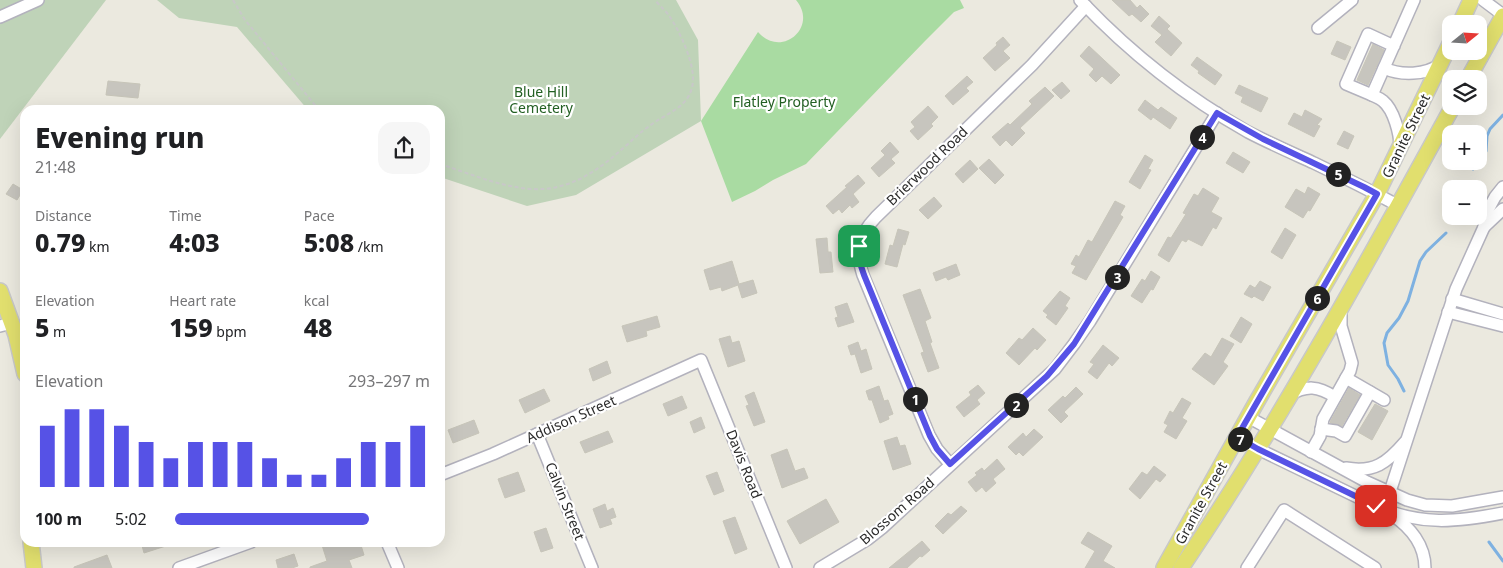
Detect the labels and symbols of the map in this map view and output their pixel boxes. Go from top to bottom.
north arrow [1442,15,1488,60]
park label: Blue Hill Cemetery [509,82,574,117]
street label: Granite Street [1377,90,1434,181]
park label: Flatley Property [733,92,836,111]
street label: Brierwood Road [882,122,971,209]
pin: 4 [1190,124,1214,150]
pin: 5 [1326,162,1350,186]
pin [838,225,880,267]
pin: 3 [1104,264,1130,290]
pin: 6 [1304,286,1330,310]
pin: 1 [902,386,928,412]
street label: Addison Street [523,390,619,447]
pin: 2 [1004,392,1028,418]
pin: 7 [1228,426,1252,452]
street label: Davis Road [722,427,767,501]
street label: Granite Street [1170,458,1231,547]
street label: Calvin Street [541,459,590,543]
street label: Blossom Road [855,473,938,548]
pin [1355,485,1397,527]

